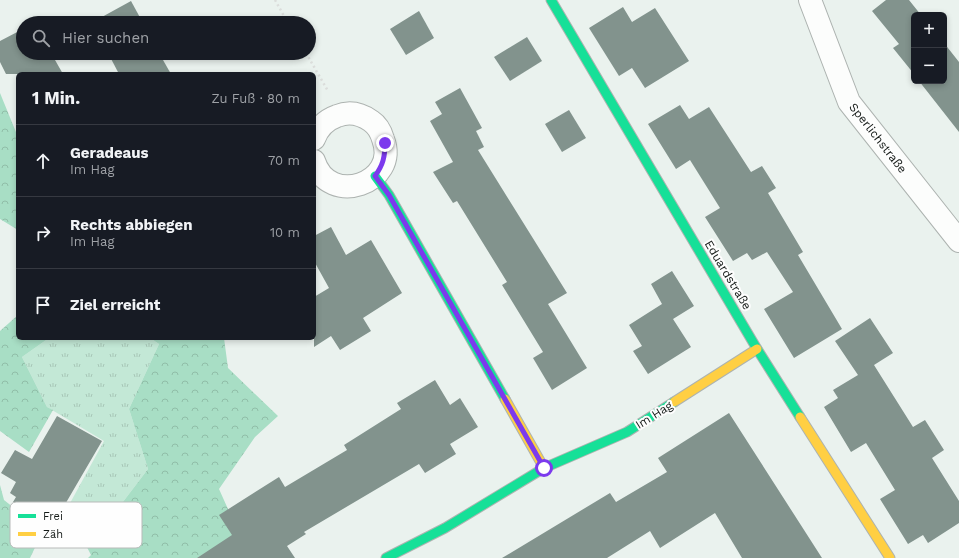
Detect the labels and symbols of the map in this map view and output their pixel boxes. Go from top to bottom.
street label: Sperlichstraße [846,100,910,176]
route end [376,134,394,152]
street label: Eduardstraße [702,238,754,312]
street label: Im Hag [633,398,676,432]
route start [535,459,553,477]
legend [10,502,142,548]
text: Frei [43,510,63,523]
text: Zäh [43,528,63,541]

